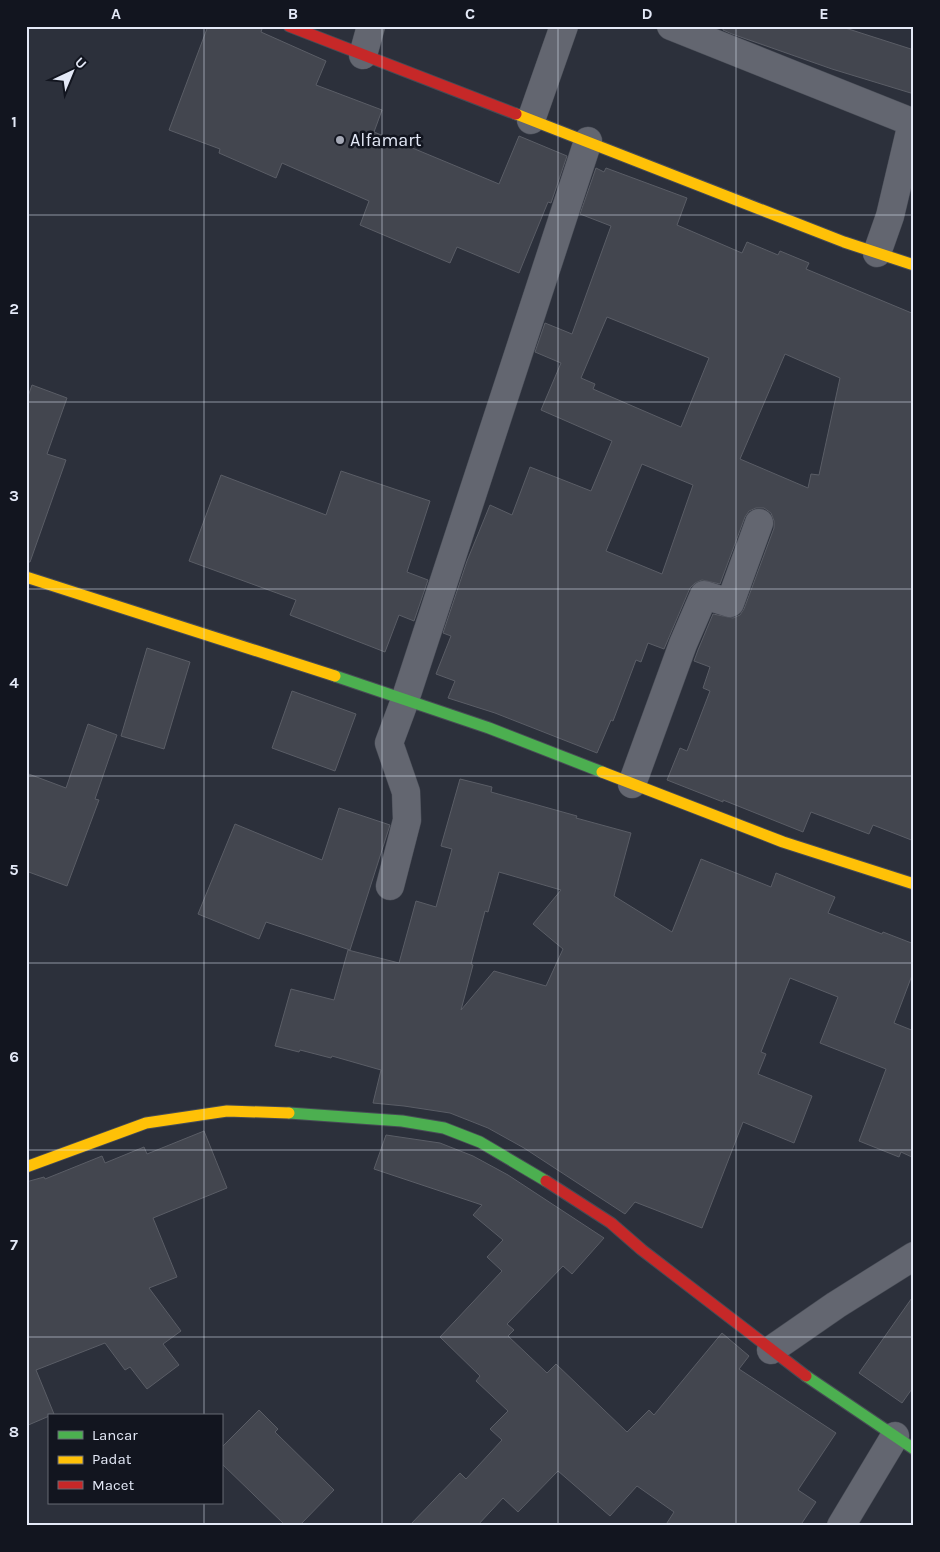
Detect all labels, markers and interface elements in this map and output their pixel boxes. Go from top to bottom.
text: A [111,4,121,23]
text: B [288,4,298,23]
text: C [465,4,475,23]
text: D [642,4,653,23]
text: E [819,4,829,23]
north arrow [48,48,98,98]
text: U [71,54,90,72]
text: 1 [11,112,17,131]
place label: Alfamart [350,129,422,151]
marker: Alfamart [334,134,346,146]
text: 2 [9,299,19,318]
text: 3 [9,486,19,505]
text: 4 [9,673,19,692]
text: 5 [9,860,19,879]
text: 6 [9,1047,19,1066]
text: 7 [10,1235,18,1254]
legend [48,1414,222,1504]
text: 8 [9,1422,19,1441]
text: Lancar [92,1426,138,1444]
text: Padat [92,1450,132,1468]
text: Macet [92,1476,134,1494]

